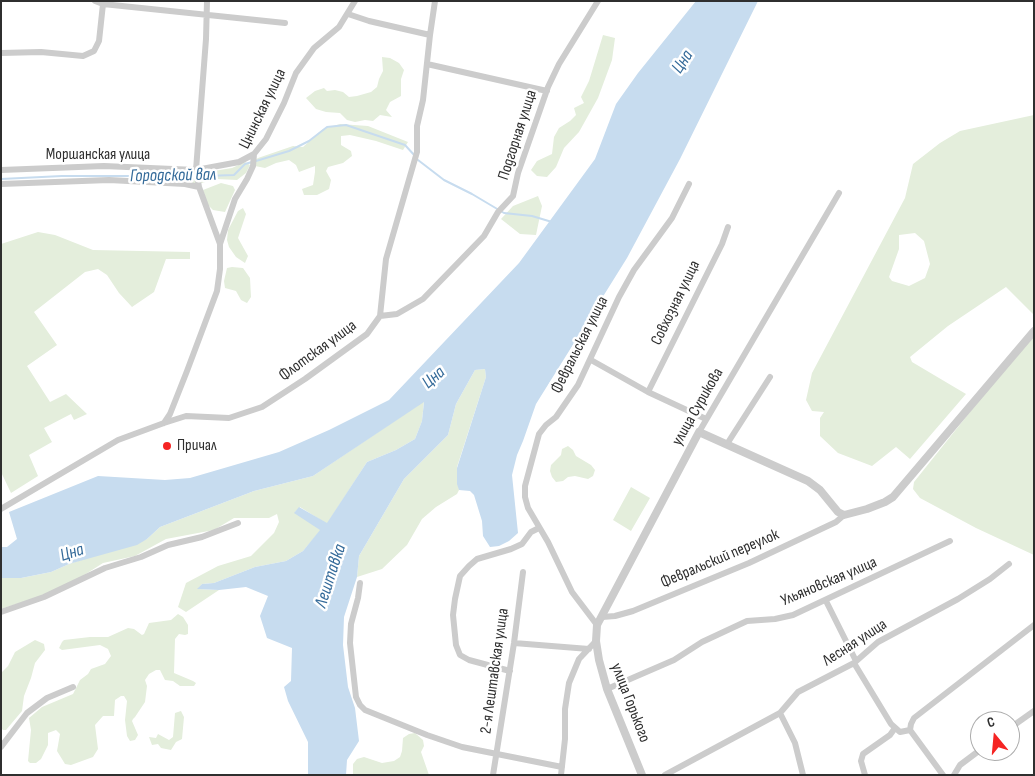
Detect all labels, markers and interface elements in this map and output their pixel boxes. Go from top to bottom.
water label: Цна [668,46,698,78]
street label: Цнинская улица [235,66,291,152]
street label: Подгорная улица [494,88,542,182]
street label: Моршанская улица [46,145,150,165]
water label: Городской вал [130,164,216,188]
street label: Совхозная улица [647,258,705,348]
street label: Февральская улица [547,293,613,397]
street label: Флотская улица [275,316,361,386]
water label: Цна [418,362,450,394]
street label: улица Сурикова [668,365,728,449]
place label: Причал [177,436,217,456]
marker: Причал [161,440,173,452]
street label: Февральский переулок [658,525,782,593]
water label: Цна [57,539,87,567]
water label: Лештавка [311,542,351,610]
street label: Ульяновская улица [778,553,880,611]
street label: 2-я Лештавская улица [477,607,513,735]
street label: Лесная улица [819,615,891,671]
street label: улица Горького [606,661,654,745]
north arrow [970,711,1020,761]
text: С [985,713,997,731]

